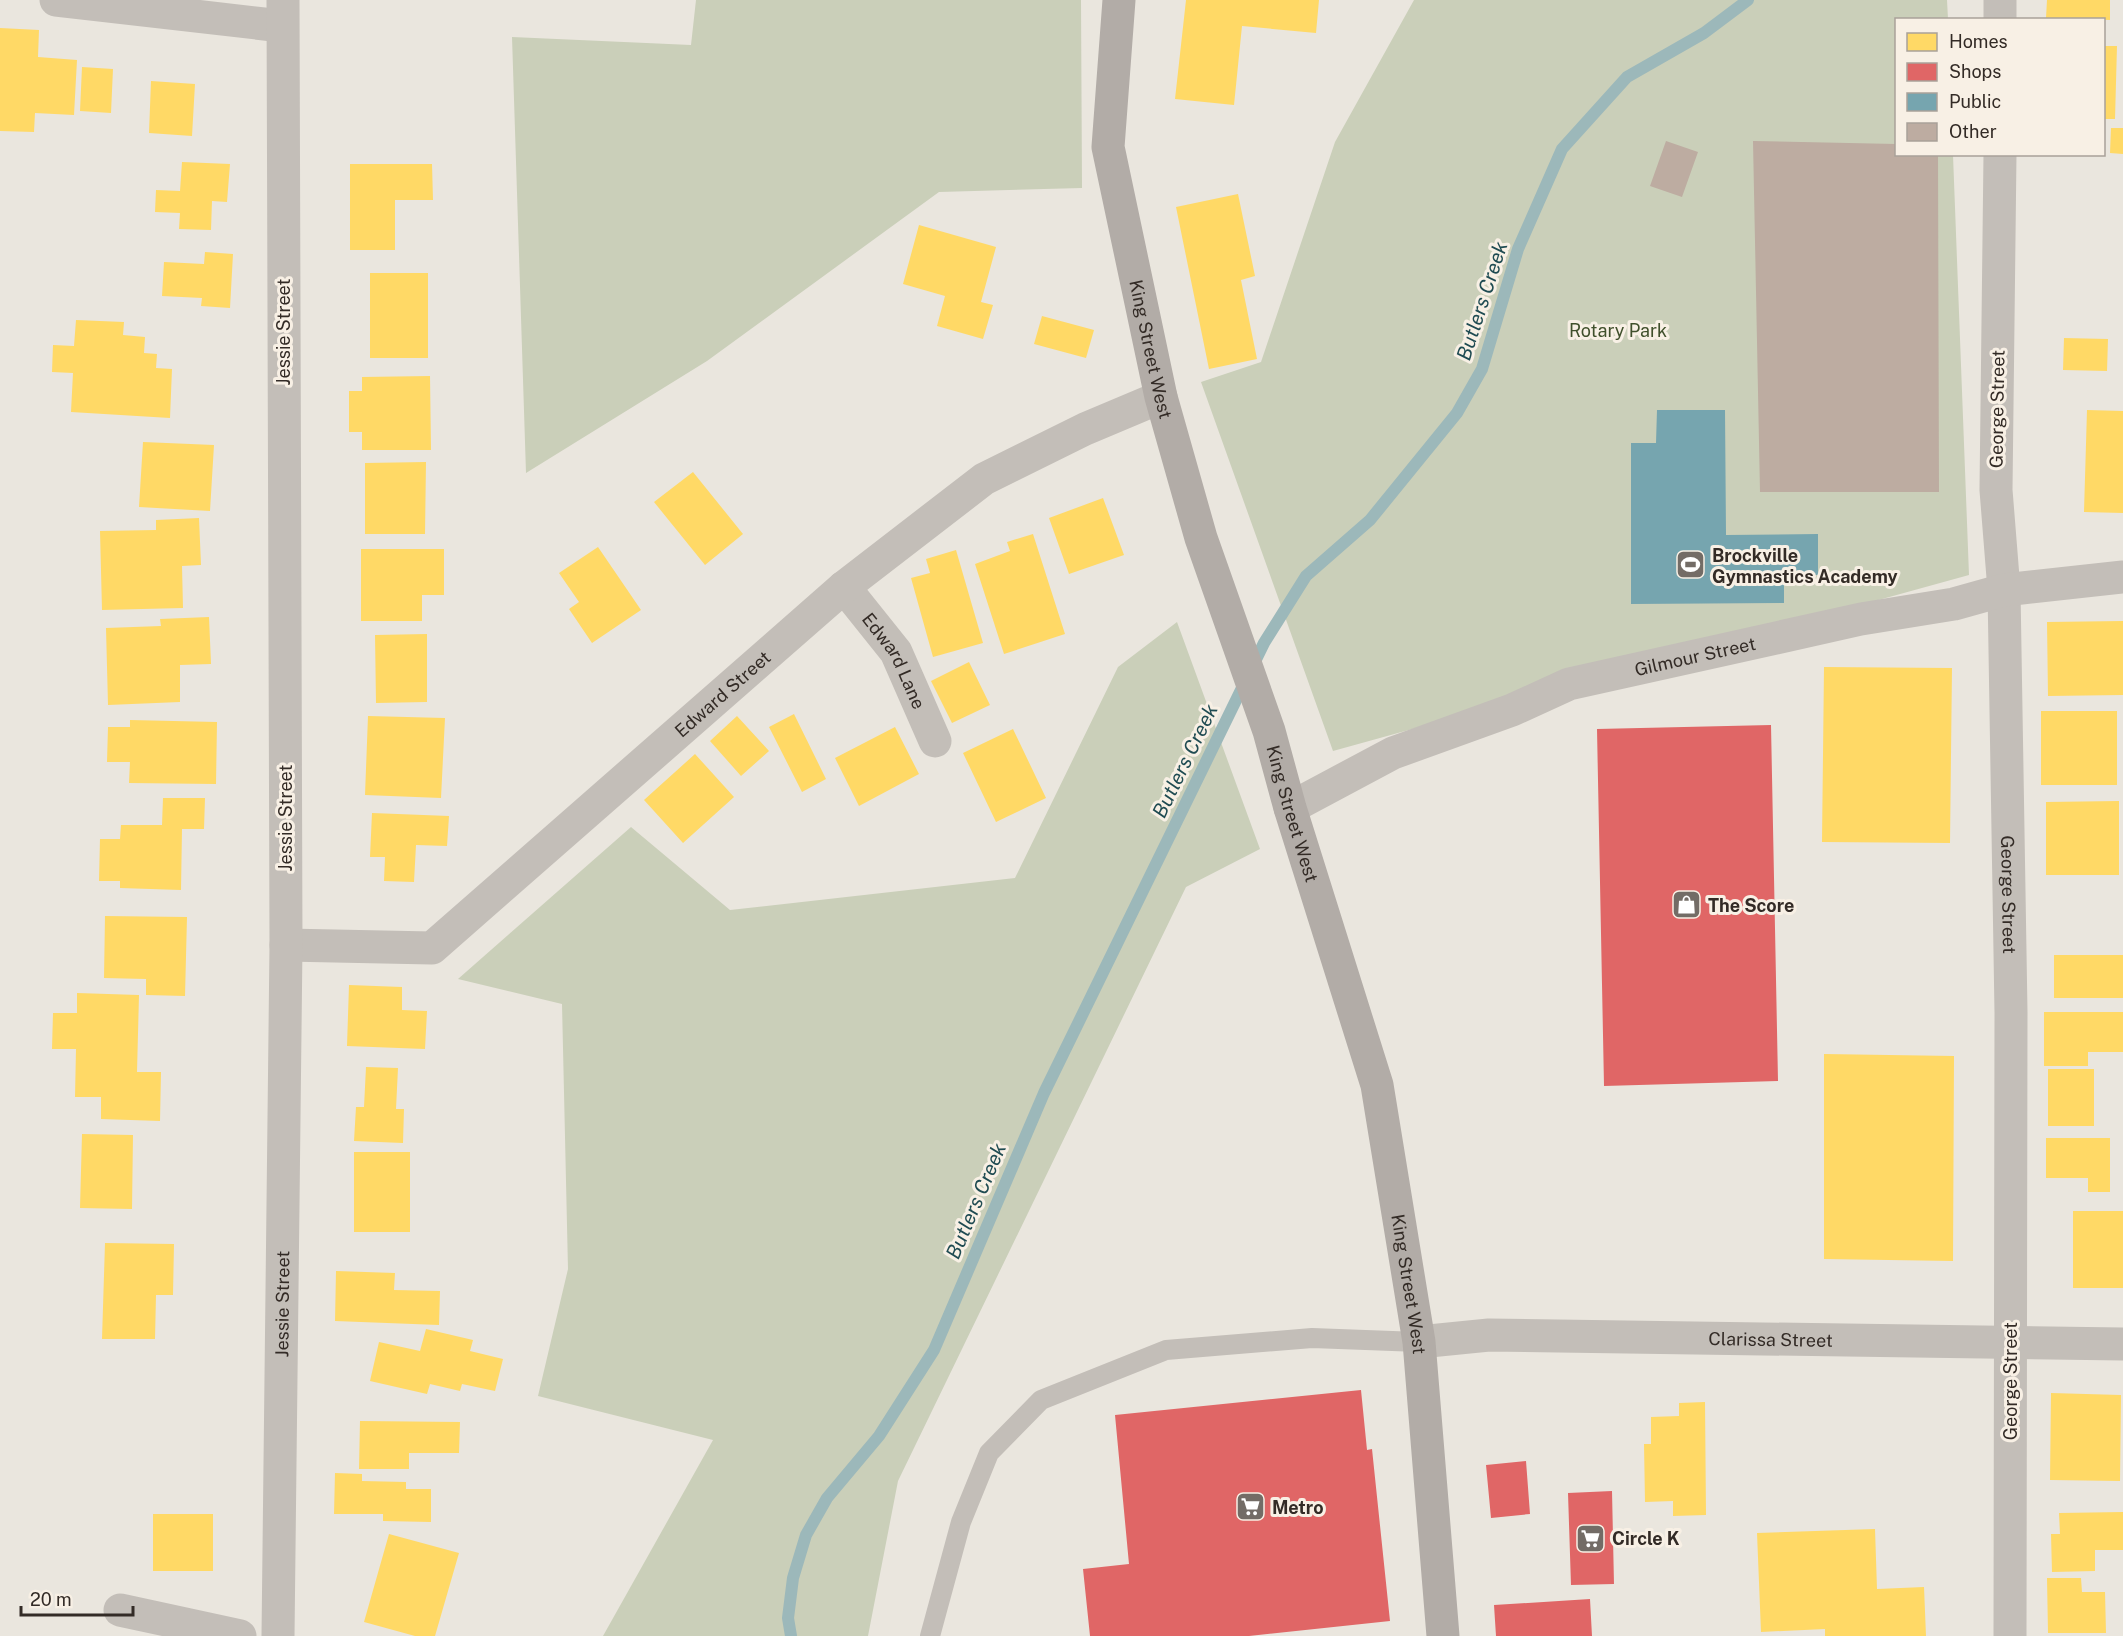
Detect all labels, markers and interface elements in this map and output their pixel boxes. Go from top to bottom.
legend [1895,18,2105,156]
text: Homes [1949,31,2008,52]
text: Shops [1949,61,2001,82]
text: Public [1949,91,2001,112]
text: Other [1949,121,1997,142]
water label: Butlers Creek [1452,238,1513,363]
street label: King Street West [1126,278,1177,421]
street label: Jessie Street [273,279,294,385]
park label: Rotary Park [1569,320,1667,341]
street label: George Street [1985,350,2009,468]
place label: Brockville Gymnastics Academy [1712,545,1898,587]
sports icon: Brockville Gymnastics Academy [1675,549,1707,581]
street label: Edward Lane [858,608,930,712]
street label: Gilmour Street [1632,632,1758,680]
street label: Edward Street [670,646,774,741]
water label: Butlers Creek [1147,700,1223,822]
street label: King Street West [1263,743,1323,885]
street label: Jessie Street [275,765,296,871]
street label: George Street [1998,835,2021,954]
shop icon: The Score [1671,889,1703,921]
place label: The Score [1708,895,1794,916]
water label: Butlers Creek [941,1139,1011,1262]
street label: King Street West [1388,1212,1430,1355]
street label: Jessie Street [271,1250,293,1358]
street label: George Street [2000,1322,2021,1440]
street label: Clarissa Street [1708,1328,1833,1350]
supermarket icon: Metro [1235,1491,1267,1523]
place label: Metro [1272,1497,1324,1518]
supermarket icon: Circle K [1575,1522,1607,1554]
place label: Circle K [1612,1528,1680,1549]
scale bar [21,1579,134,1617]
text: 20 m [30,1589,72,1610]

